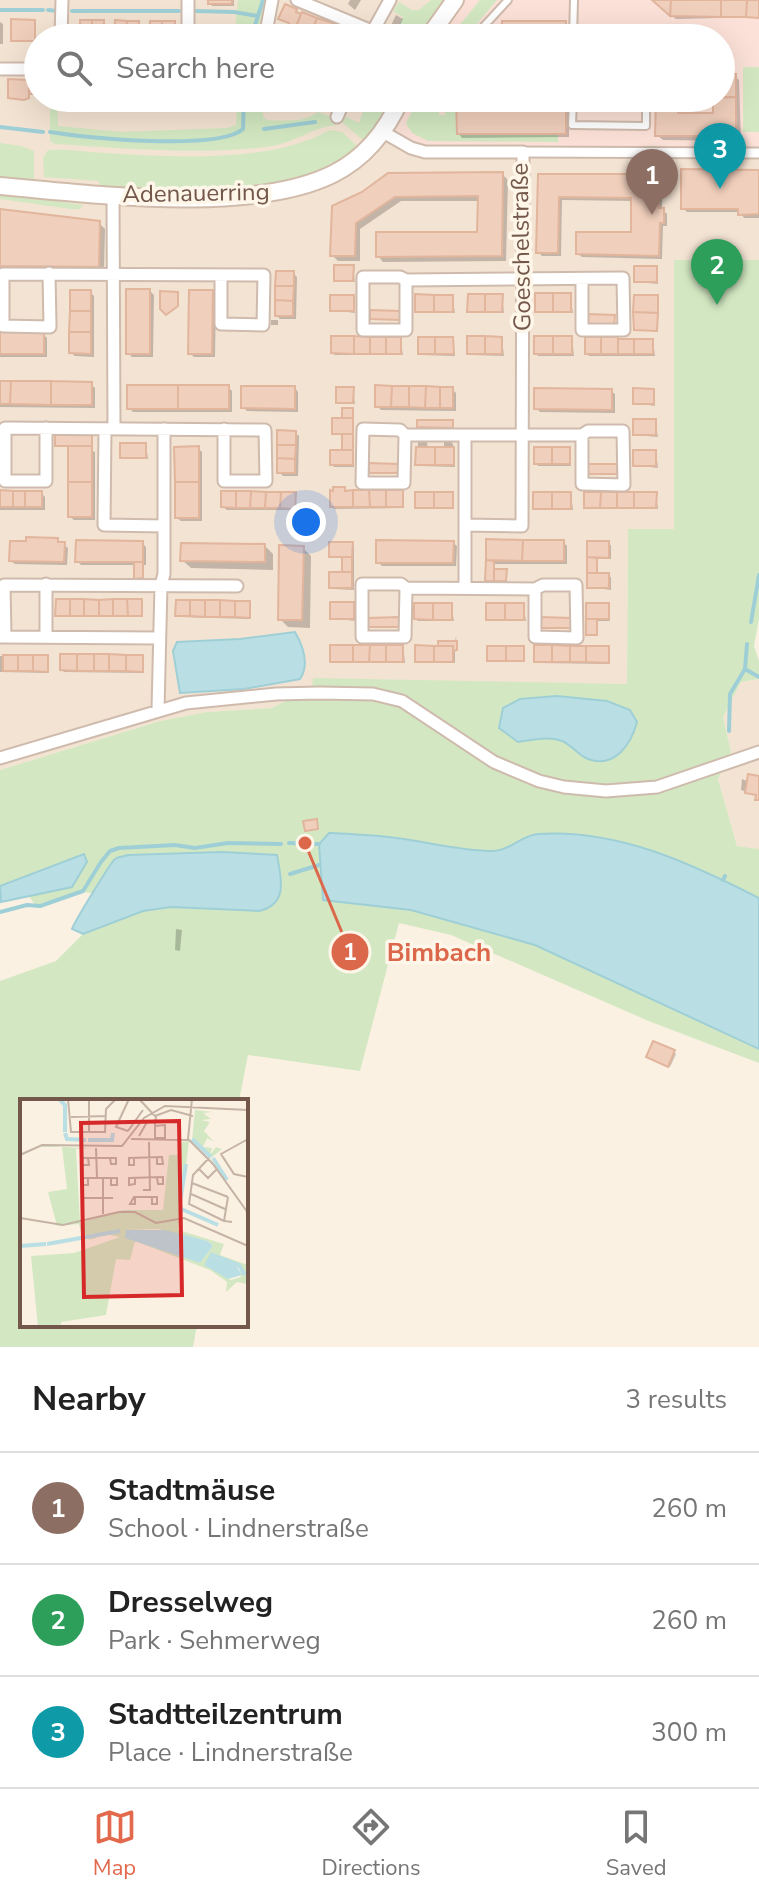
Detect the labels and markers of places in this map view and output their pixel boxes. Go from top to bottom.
pin: 3 [694,123,746,189]
pin: 1 [626,149,678,215]
pin: 2 [691,239,743,305]
callout: Bimbach [330,927,507,977]

